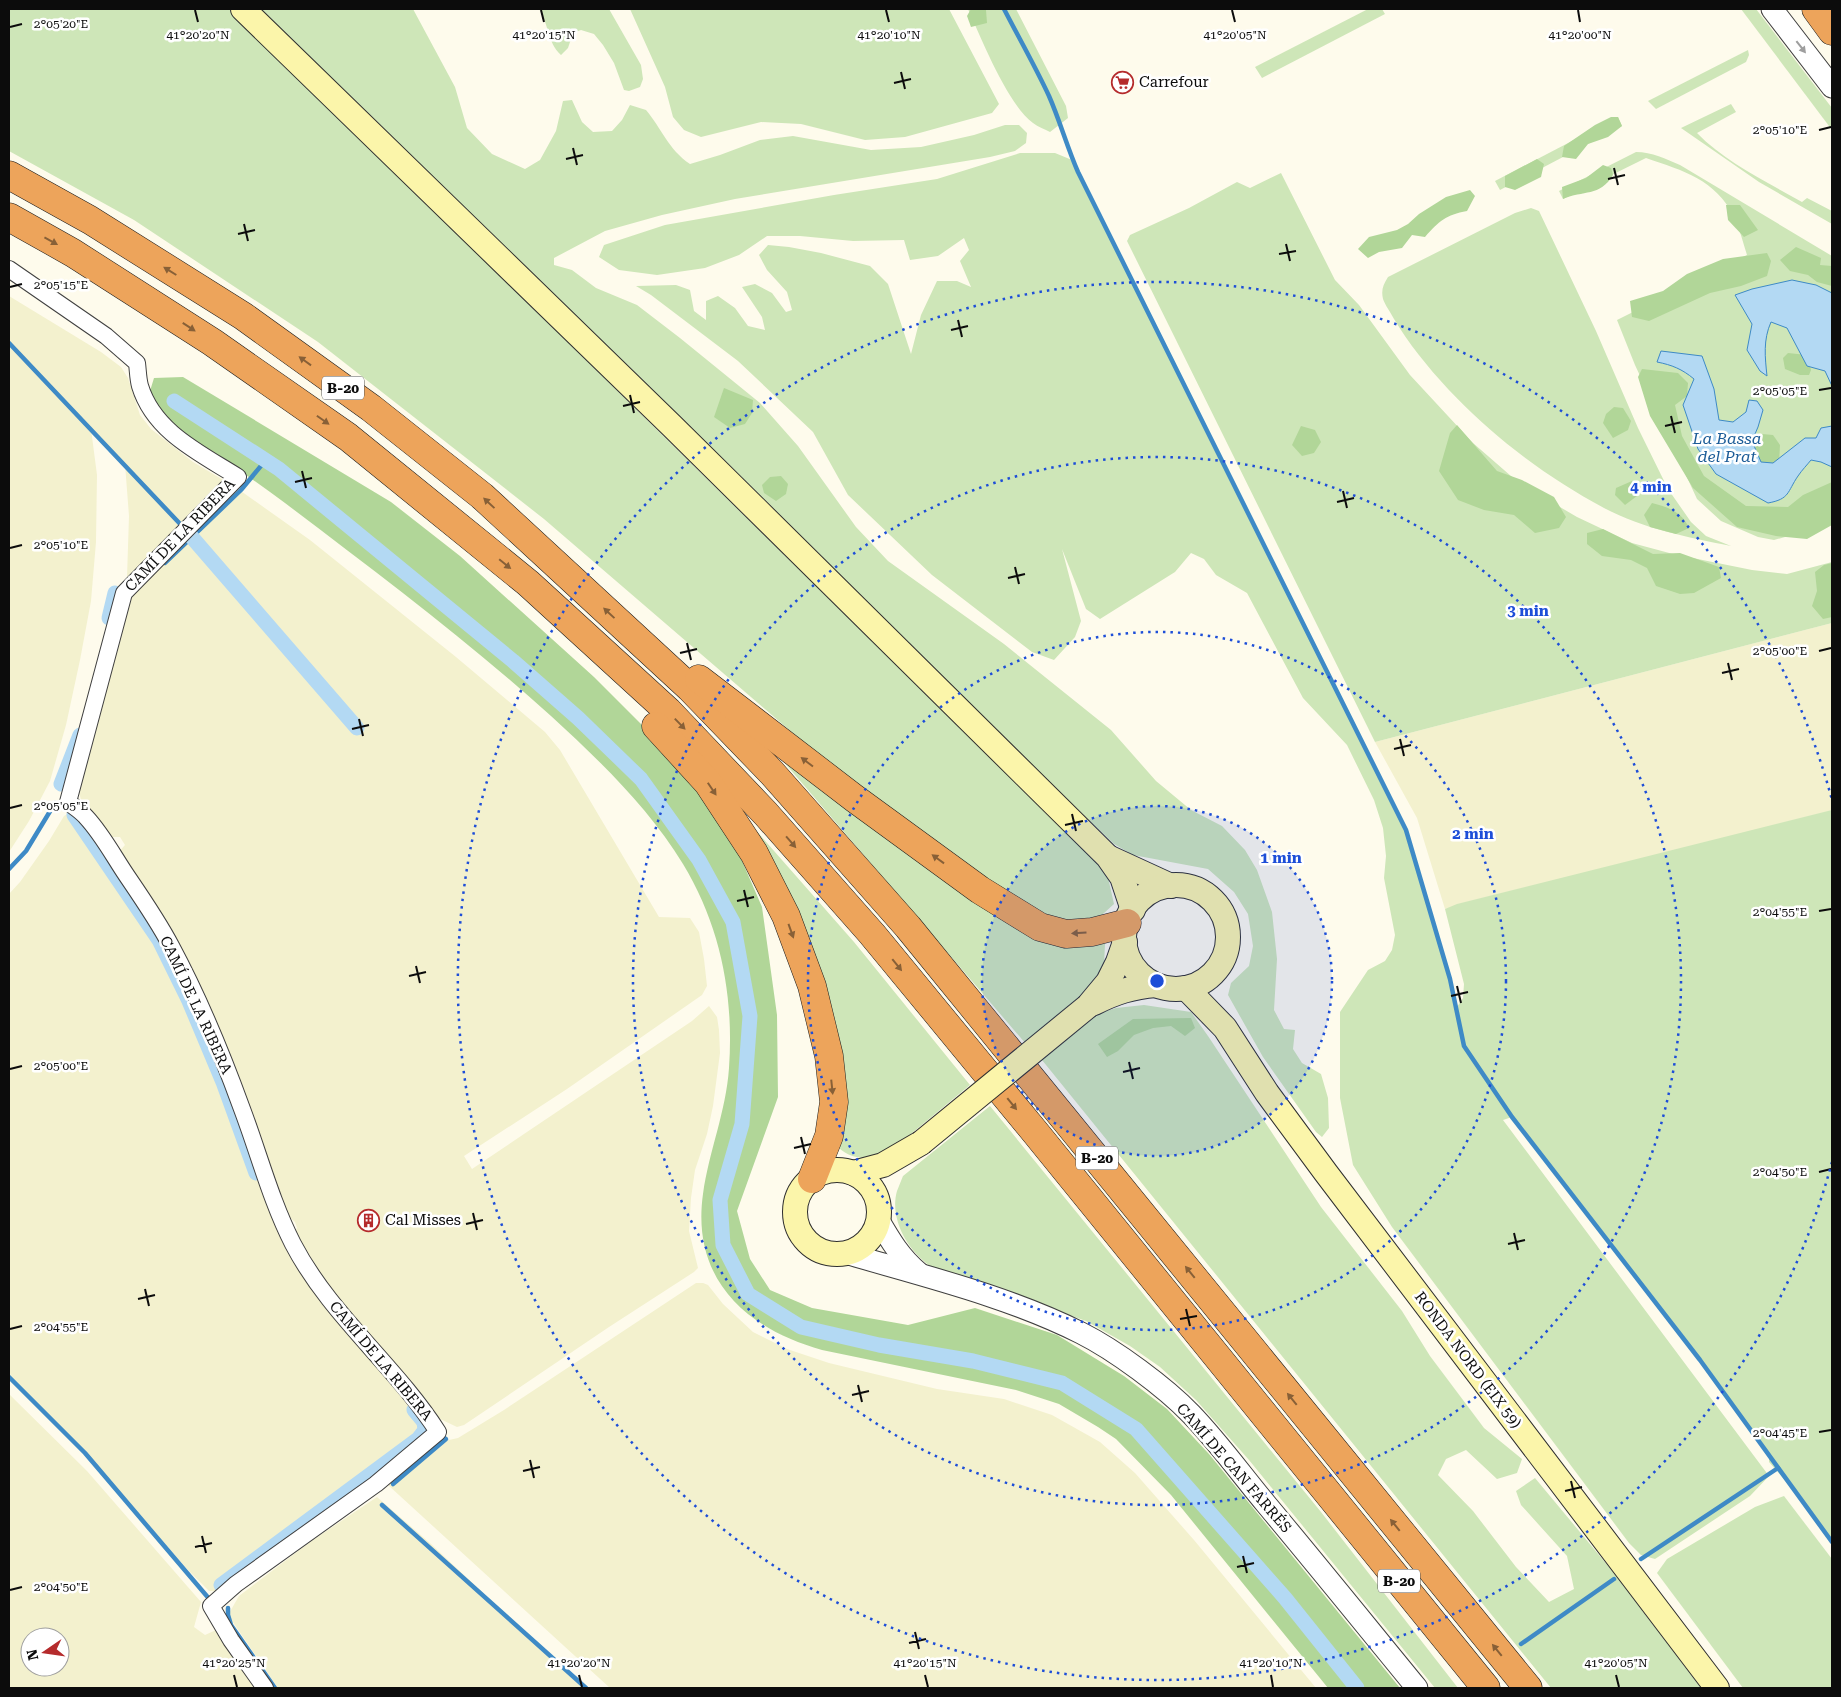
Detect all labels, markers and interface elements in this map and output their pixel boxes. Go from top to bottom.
text: 2°05'20"E [34,17,88,31]
text: 41°20'20"N [166,28,230,42]
text: 41°20'15"N [512,28,576,42]
text: 41°20'10"N [857,28,921,42]
text: 41°20'05"N [1203,28,1267,42]
text: 41°20'00"N [1548,28,1612,42]
one-way arrow [1796,40,1807,53]
supermarket icon: Carrefour [1111,70,1135,94]
place label: Carrefour [1139,73,1209,91]
text: 2°05'10"E [1753,123,1807,137]
one-way arrow [44,237,59,245]
one-way arrow [164,266,177,275]
text: 2°05'15"E [34,278,88,292]
one-way arrow [183,323,196,332]
one-way arrow [298,356,312,366]
road number: B-20 [322,376,364,399]
text: 2°05'05"E [1753,384,1807,398]
one-way arrow [316,415,330,425]
water label: La Bassa del Prat [1691,429,1762,466]
street label: CAMÍ DE LA RIBERA [121,474,239,595]
text: 4 min [1630,478,1672,496]
one-way arrow [484,497,496,509]
text: 2°05'10"E [34,538,88,552]
one-way arrow [498,559,511,570]
text: 3 min [1507,602,1549,620]
one-way arrow [604,607,616,619]
text: 2°05'00"E [1753,644,1807,658]
one-way arrow [673,717,685,729]
one-way arrow [801,757,814,768]
one-way arrow [707,783,717,796]
text: 2°05'05"E [34,799,88,813]
text: 2 min [1452,825,1494,843]
one-way arrow [785,835,797,847]
text: 1 min [1260,849,1302,867]
one-way arrow [931,854,945,864]
text: 2°04'55"E [1753,905,1807,919]
one-way arrow [788,923,795,938]
one-way arrow [1071,929,1087,937]
street label: CAMÍ DE LA RIBERA [156,933,236,1077]
one-way arrow [892,958,903,971]
centre of rings [1148,972,1166,990]
text: 2°05'00"E [34,1059,88,1073]
one-way arrow [828,1080,836,1096]
one-way arrow [1006,1097,1017,1110]
road number: B-20 [1076,1146,1118,1170]
text: 2°04'50"E [1753,1165,1807,1179]
building icon: Cal Misses [357,1208,381,1232]
place label: Cal Misses [385,1211,461,1229]
one-way arrow [1184,1266,1195,1279]
street label: RONDA NORD (EIX 59) [1411,1288,1525,1432]
street label: CAMÍ DE LA RIBERA [326,1298,437,1425]
text: 2°04'55"E [34,1320,88,1334]
one-way arrow [1286,1392,1297,1405]
street label: CAMÍ DE CAN FARRÉS [1173,1400,1295,1536]
text: 2°04'45"E [1753,1426,1807,1440]
one-way arrow [1389,1518,1400,1531]
road number: B-20 [1378,1570,1420,1592]
text: 2°04'50"E [34,1580,88,1594]
north arrow [20,1627,70,1677]
one-way arrow [1492,1644,1503,1657]
text: N [23,1648,41,1662]
text: 41°20'25"N [202,1656,266,1670]
text: 41°20'20"N [547,1656,611,1670]
text: 41°20'15"N [893,1656,957,1670]
text: 41°20'10"N [1239,1656,1303,1670]
text: 41°20'05"N [1584,1656,1648,1670]

